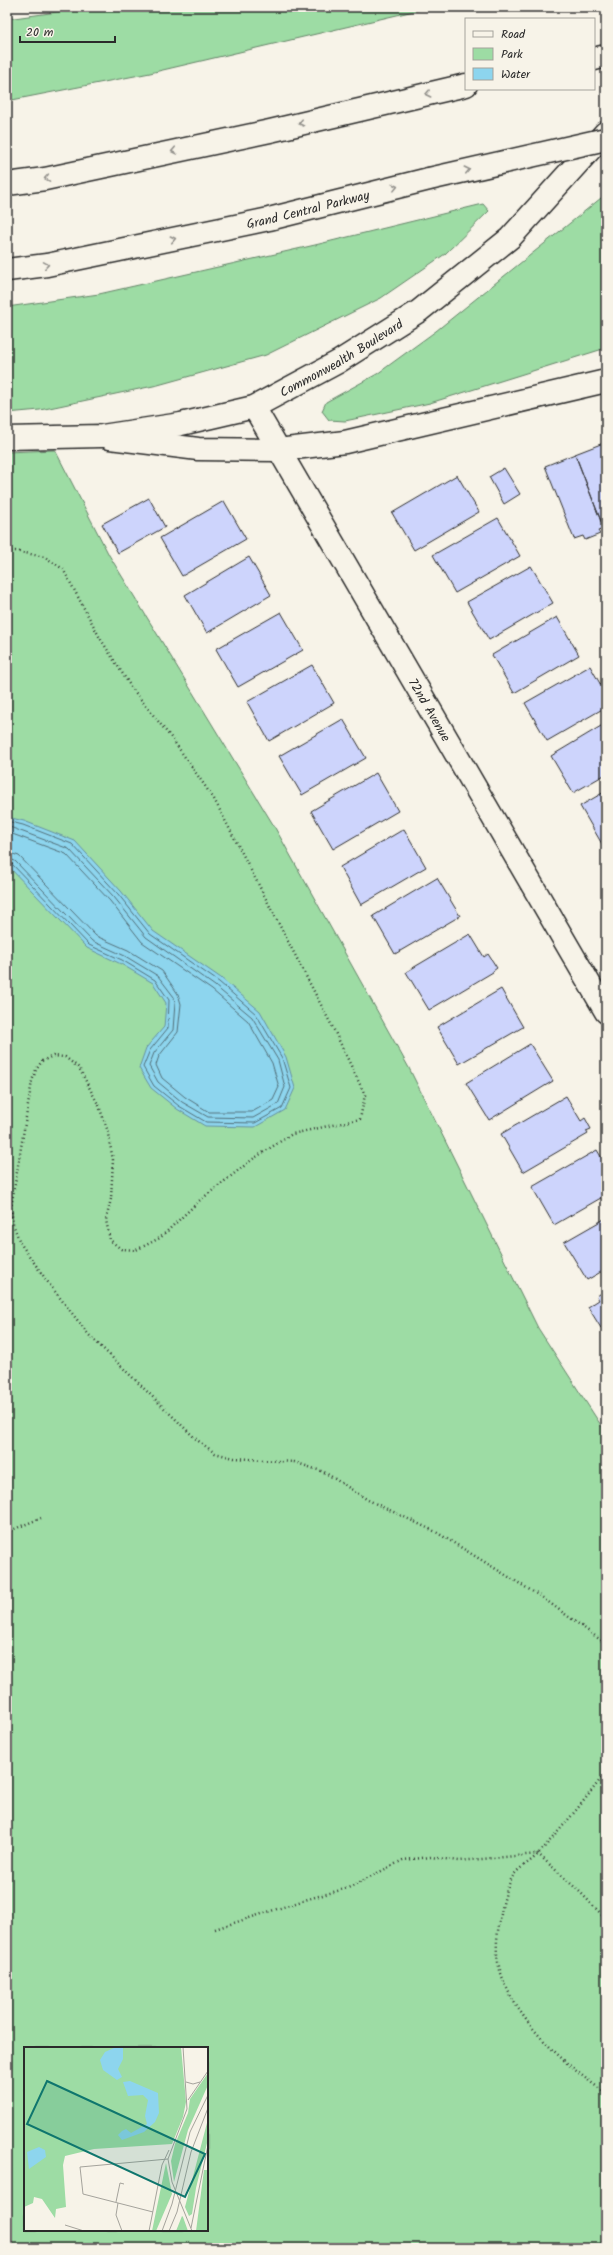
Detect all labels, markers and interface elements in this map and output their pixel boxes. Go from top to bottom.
scale bar [20,18,115,44]
legend [465,18,595,90]
text: 20 m [26,23,54,42]
text: Road [501,25,526,44]
text: Park [501,45,523,64]
text: Water [501,65,531,84]
one-way arrow [425,89,431,97]
one-way arrow [298,119,305,127]
one-way arrow [171,147,178,155]
one-way arrow [464,167,470,175]
one-way arrow [44,173,50,182]
one-way arrow [392,184,398,192]
street label: Grand Central Parkway [245,185,373,235]
one-way arrow [170,236,176,244]
one-way arrow [43,261,49,270]
street label: Commonwealth Boulevard [276,314,408,403]
street label: 72nd Avenue [402,675,456,746]
inset map [24,2047,208,2231]

